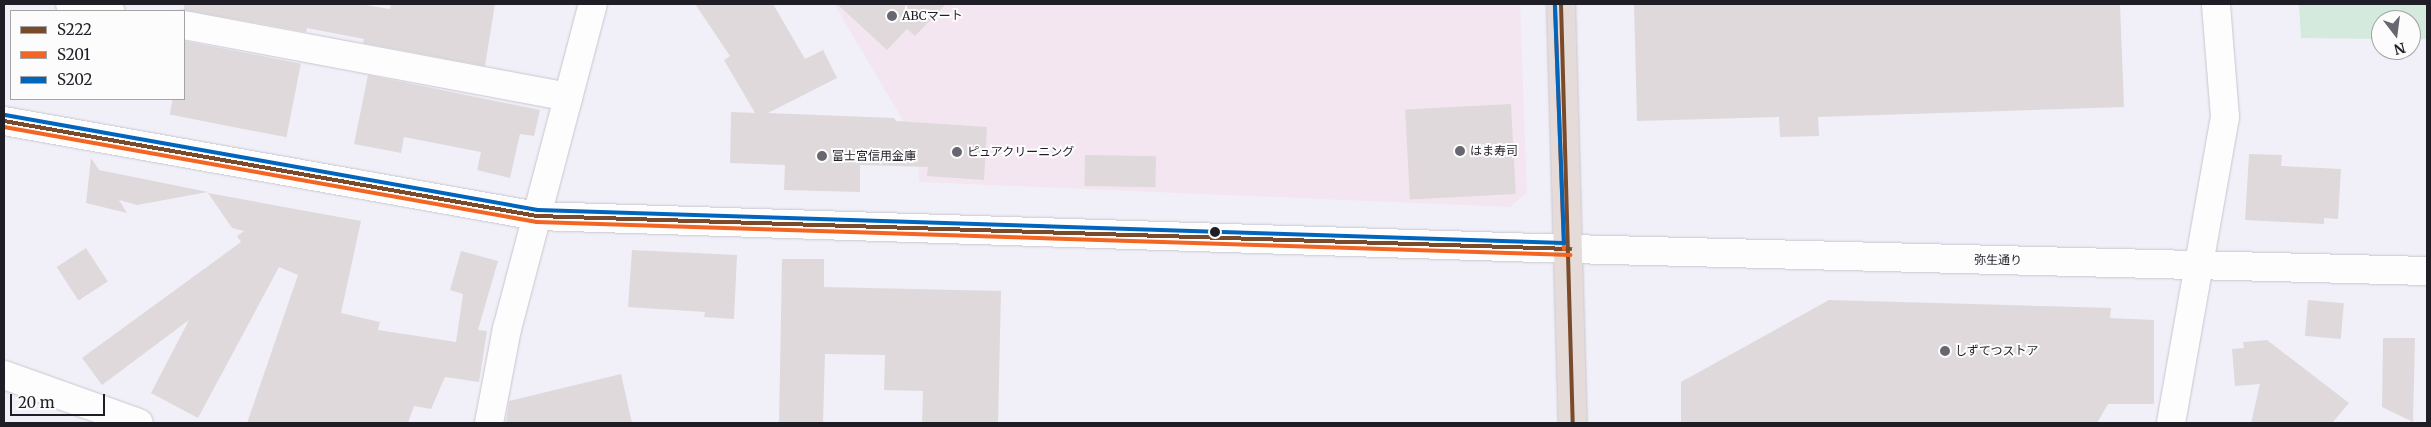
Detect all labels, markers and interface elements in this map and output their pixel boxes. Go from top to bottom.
place label: ABCマート [902,9,963,23]
legend [10,10,185,100]
marker: ABCマート [886,10,898,22]
north arrow [2371,10,2421,60]
text: S222 [57,20,92,39]
text: N [2392,38,2407,59]
text: S201 [57,45,90,64]
text: S202 [57,70,93,89]
place label: はま寿司 [1470,144,1518,158]
place label: ピュアクリーニング [967,145,1075,159]
marker: はま寿司 [1454,145,1466,157]
marker: ピュアクリーニング [951,146,963,158]
place label: 富士宮信用金庫 [832,149,916,163]
marker: 富士宮信用金庫 [816,150,828,162]
unlabelled marker [1210,227,1220,237]
street label: 弥生通り [1974,252,2022,268]
place label: しずてつストア [1955,344,2039,358]
marker: しずてつストア [1939,345,1951,357]
scale bar [12,384,108,416]
text: 20 m [18,393,55,412]

